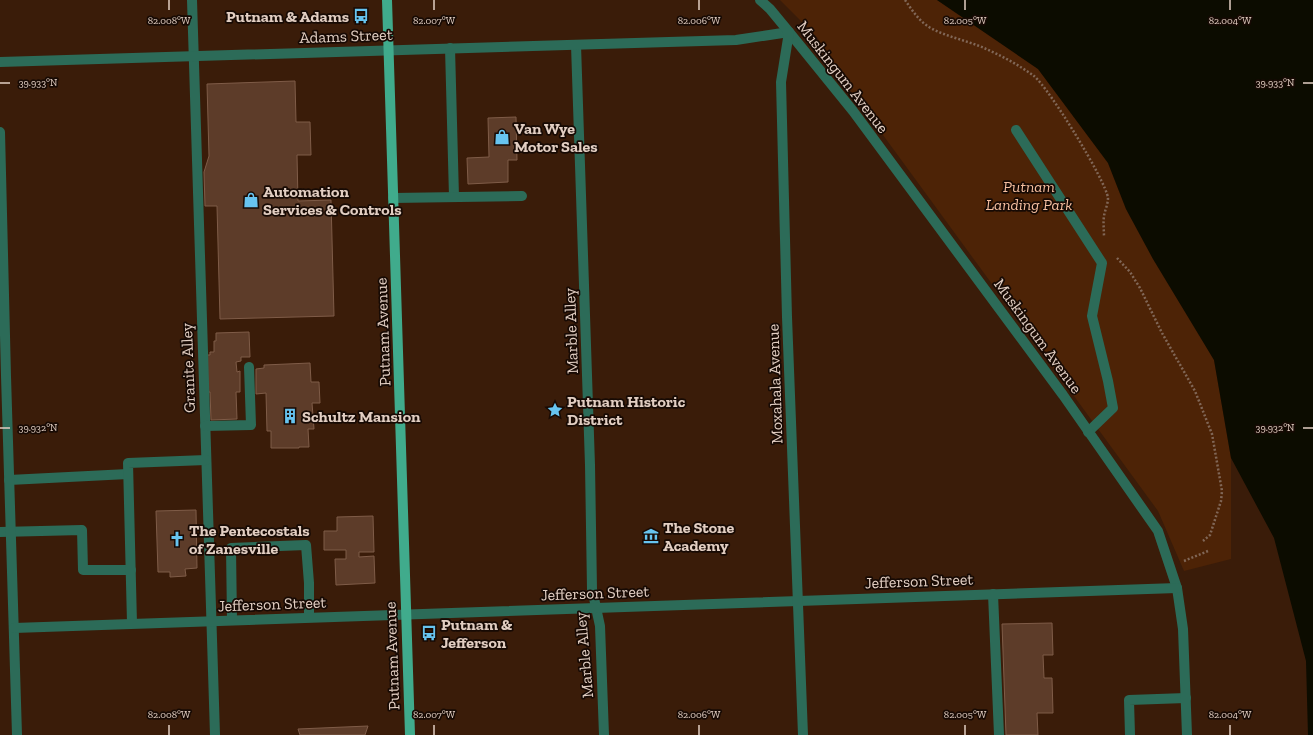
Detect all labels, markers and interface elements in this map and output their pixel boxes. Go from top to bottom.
place label: Putnam & Adams [226,7,349,26]
bus stop icon: Putnam & Adams [352,7,370,25]
text: 82.008°W [148,15,191,27]
text: 82.007°W [413,15,456,27]
text: 82.006°W [678,15,721,27]
text: 82.005°W [944,15,987,27]
text: 82.004°W [1209,15,1252,27]
street label: Muskingum Avenue [793,17,893,137]
street label: Adams Street [299,25,393,47]
text: 39.933°N [19,77,58,89]
text: 39.933°N [1256,77,1295,89]
place label: Van Wye Motor Sales [514,119,598,156]
shop icon: Van Wye Motor Sales [493,128,511,146]
park label: Putnam Landing Park [986,177,1072,214]
place label: Automation Services & Controls [263,182,402,219]
shop icon: Automation Services & Controls [242,191,260,209]
street label: Muskingum Avenue [990,275,1086,397]
street label: Putnam Avenue [372,277,394,387]
street label: Marble Alley [560,287,582,374]
street label: Granite Alley [177,322,199,413]
street label: Moxahala Avenue [763,324,787,444]
place label: Putnam Historic District [567,392,686,429]
place icon: Putnam Historic District [546,401,564,419]
building icon: Schultz Mansion [281,407,299,425]
place label: Schultz Mansion [302,407,421,426]
text: 39.932°N [19,422,58,434]
text: 39.932°N [1256,422,1295,434]
place label: The Stone Academy [663,518,735,555]
place label: The Pentecostals of Zanesville [189,521,310,558]
museum icon: The Stone Academy [642,527,660,545]
church icon: The Pentecostals of Zanesville [168,530,186,548]
street label: Jefferson Street [864,570,974,592]
street label: Jefferson Street [540,582,650,604]
street label: Jefferson Street [217,593,327,615]
street label: Putnam Avenue [381,601,403,711]
street label: Marble Alley [571,610,597,699]
place label: Putnam & Jefferson [441,615,512,652]
bus stop icon: Putnam & Jefferson [420,624,438,642]
text: 82.008°W [148,709,191,721]
text: 82.007°W [413,709,456,721]
text: 82.006°W [678,709,721,721]
text: 82.005°W [944,709,987,721]
text: 82.004°W [1209,709,1252,721]

